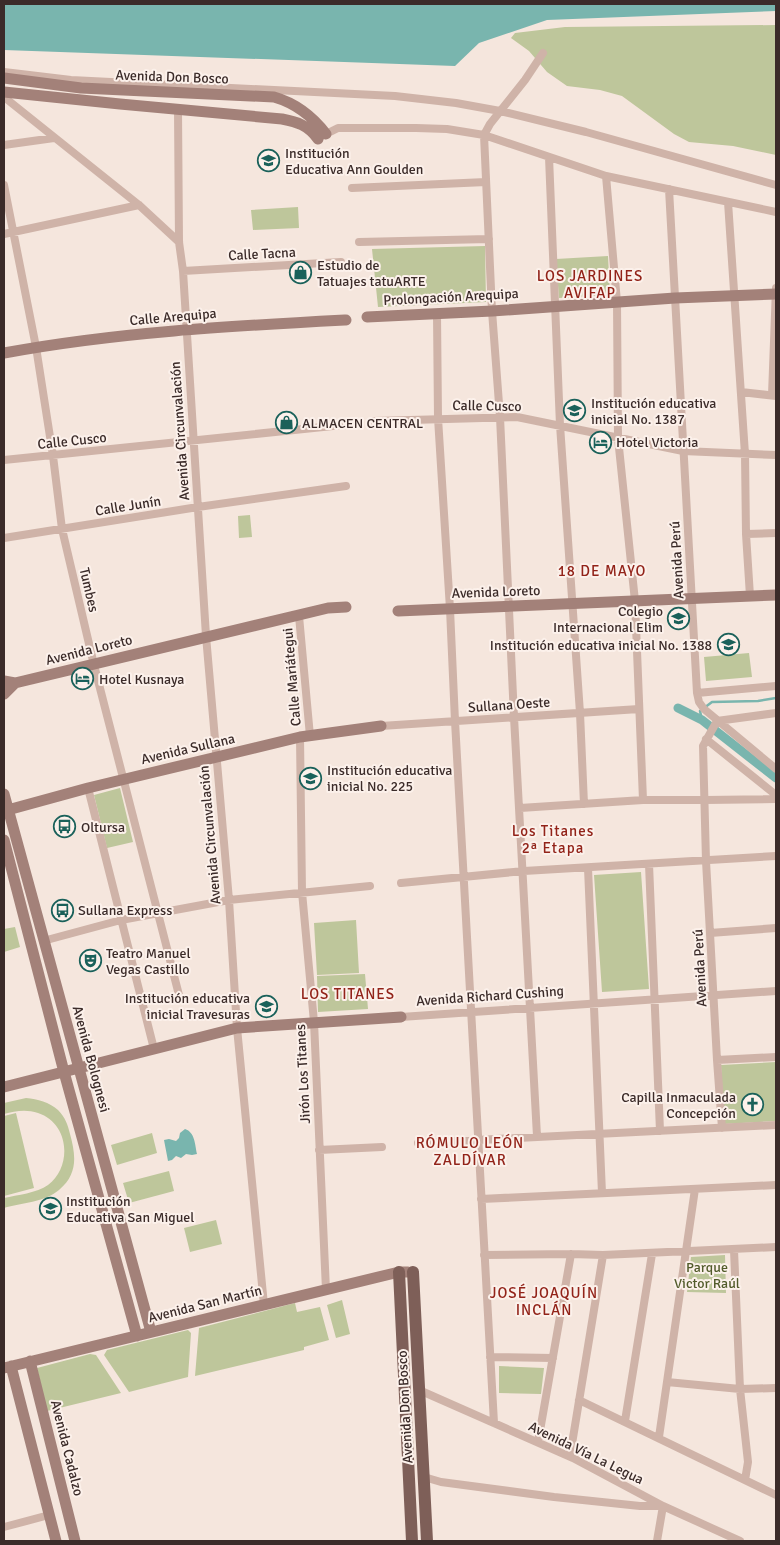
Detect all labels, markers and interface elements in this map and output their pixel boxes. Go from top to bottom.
street label: Avenida Don Bosco [115,67,229,87]
place label: Institución Educativa Ann Goulden [285,145,424,178]
school or university icon: Institución Educativa Ann Goulden [257,149,281,173]
street label: Calle Tacna [228,244,296,264]
place label: Estudio de Tatuajes tatuARTE [317,257,426,290]
shop icon: Estudio de Tatuajes tatuARTE [289,261,313,285]
district label: LOS JARDINES AVIFAP [537,267,643,302]
street label: Prolongación Arequipa [383,285,519,309]
street label: Calle Arequipa [129,305,217,329]
street label: Avenida Circunvalación [167,361,193,501]
place label: Institución educativa inicial No. 1387 [591,395,716,428]
street label: Calle Cusco [452,397,522,415]
school or university icon: Institución educativa inicial No. 1387 [563,399,587,423]
shop icon: ALMACEN CENTRAL [274,411,298,435]
place label: ALMACEN CENTRAL [302,415,423,432]
street label: Calle Cusco [37,429,107,453]
hotel icon: Hotel Victoria [588,430,612,454]
place label: Hotel Victoria [616,434,698,451]
street label: Calle Junín [94,492,162,520]
street label: Avenida Perú [666,521,688,599]
district label: 18 DE MAYO [558,562,646,580]
street label: Tumbes [76,566,102,614]
street label: Avenida Loreto [451,582,541,602]
place label: Colegio Internacional Elim [553,603,663,636]
school or university icon: Colegio Internacional Elim [667,607,691,631]
street label: Calle Mariátegui [279,627,305,727]
street label: Avenida Loreto [44,631,134,669]
school or university icon: Institución educativa inicial No. 1388 [716,633,740,657]
place label: Institución educativa inicial No. 1388 [490,637,712,654]
hotel icon: Hotel Kusnaya [71,667,95,691]
place label: Hotel Kusnaya [99,671,184,688]
street label: Sullana Oeste [467,694,551,716]
street label: Avenida Sullana [139,730,237,768]
place label: Institución educativa inicial No. 225 [327,762,452,795]
street label: Avenida Circunvalación [195,765,225,905]
school or university icon: Institución educativa inicial No. 225 [299,766,323,790]
bus stop icon: Oltursa [53,815,77,839]
place label: Oltursa [81,819,125,836]
district label: Los Titanes 2ª Etapa [512,822,594,857]
bus stop icon: Sullana Express [50,898,74,922]
place label: Sullana Express [78,902,172,919]
street label: Avenida Perú [689,929,711,1007]
place label: Teatro Manuel Vegas Castillo [106,945,191,978]
theatre icon: Teatro Manuel Vegas Castillo [78,949,102,973]
street label: Avenida Richard Cushing [415,982,565,1010]
district label: LOS TITANES [301,985,395,1003]
place label: Institución educativa inicial Travesuras [125,990,250,1023]
school or university icon: Institución educativa inicial Travesuras [254,994,278,1018]
street label: Avenida Bolognesi [69,1004,113,1114]
street label: Jirón Los Titanes [292,1024,314,1124]
place label: Capilla Inmaculada Concepción [621,1089,736,1122]
church icon: Capilla Inmaculada Concepción [740,1093,764,1117]
district label: RÓMULO LEÓN ZALDÍVAR [416,1133,524,1169]
place label: Institución Educativa San Miguel [66,1193,194,1226]
school or university icon: Institución Educativa San Miguel [38,1197,62,1221]
park label: Parque Victor Raúl [674,1259,740,1292]
street label: Avenida San Martín [146,1282,264,1326]
district label: JOSÉ JOAQUÍN INCLÁN [490,1283,598,1319]
street label: Avenida Don Bosco [394,1350,416,1464]
street label: Avenida Cadalzo [47,1398,87,1498]
street label: Avenida Vía La Legua [526,1418,646,1488]

